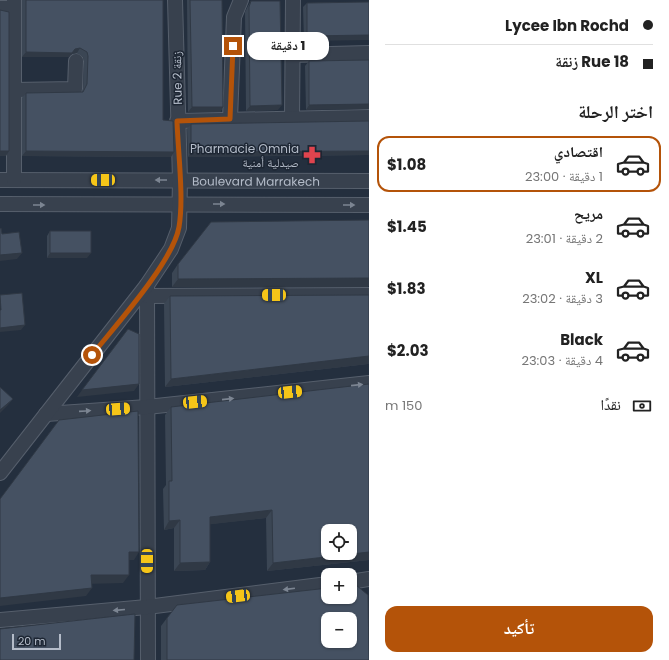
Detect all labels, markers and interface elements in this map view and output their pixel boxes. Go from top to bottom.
text: Lycee Ibn Rochd [505,15,629,36]
callout: 1 دقيقة [247,32,329,60]
text: 1 دقيقة [271,36,305,55]
route end [224,37,242,55]
street label: Rue 2 زنقة [168,51,186,105]
text: Rue 18 زنقة [555,51,629,72]
text: اختر الرحلة [578,99,653,124]
place label: Pharmacie Omnia صيدلية أمنية [190,140,299,171]
text: اقتصادي [554,141,603,162]
pharmacy icon: Pharmacie Omnia صيدلية أمنية [302,145,322,165]
icon: car [615,146,651,182]
text: $1.08 [387,154,426,175]
text: 1 دقيقة · 23:00 [525,167,603,186]
street label: Boulevard Marrakech [192,172,320,189]
car [91,174,115,186]
one-way arrow [154,177,167,183]
one-way arrow [213,201,226,207]
one-way arrow [33,202,46,208]
one-way arrow [343,202,356,208]
text: مريح [574,203,603,224]
icon: car [615,208,651,244]
text: $1.45 [387,216,427,237]
text: 2 دقيقة · 23:01 [526,229,603,248]
text: XL [585,267,603,288]
icon: car [615,270,651,306]
text: $1.83 [387,278,426,299]
car [262,289,286,301]
text: 3 دقيقة · 23:02 [522,289,603,308]
text: Black [560,329,603,350]
icon: car [615,332,651,368]
text: $2.03 [387,340,429,361]
route start [83,346,101,364]
text: 4 دقيقة · 23:03 [521,351,603,370]
one-way arrow [351,382,363,388]
car [277,385,303,399]
text: نقدًا [600,394,621,415]
car [182,395,208,409]
one-way arrow [222,395,234,402]
icon: cash [631,395,653,417]
text: 150 m [385,396,422,415]
car [106,402,130,416]
one-way arrow [79,408,91,415]
map controls [321,524,357,648]
button: locate [321,524,357,560]
car [141,549,153,573]
button: + [321,568,357,604]
one-way arrow [283,586,295,592]
car [225,589,251,603]
button: تأكيد [385,606,653,652]
one-way arrow [113,607,125,613]
button: − [321,612,357,648]
scale bar [12,632,61,651]
text: 20 m [18,633,46,649]

